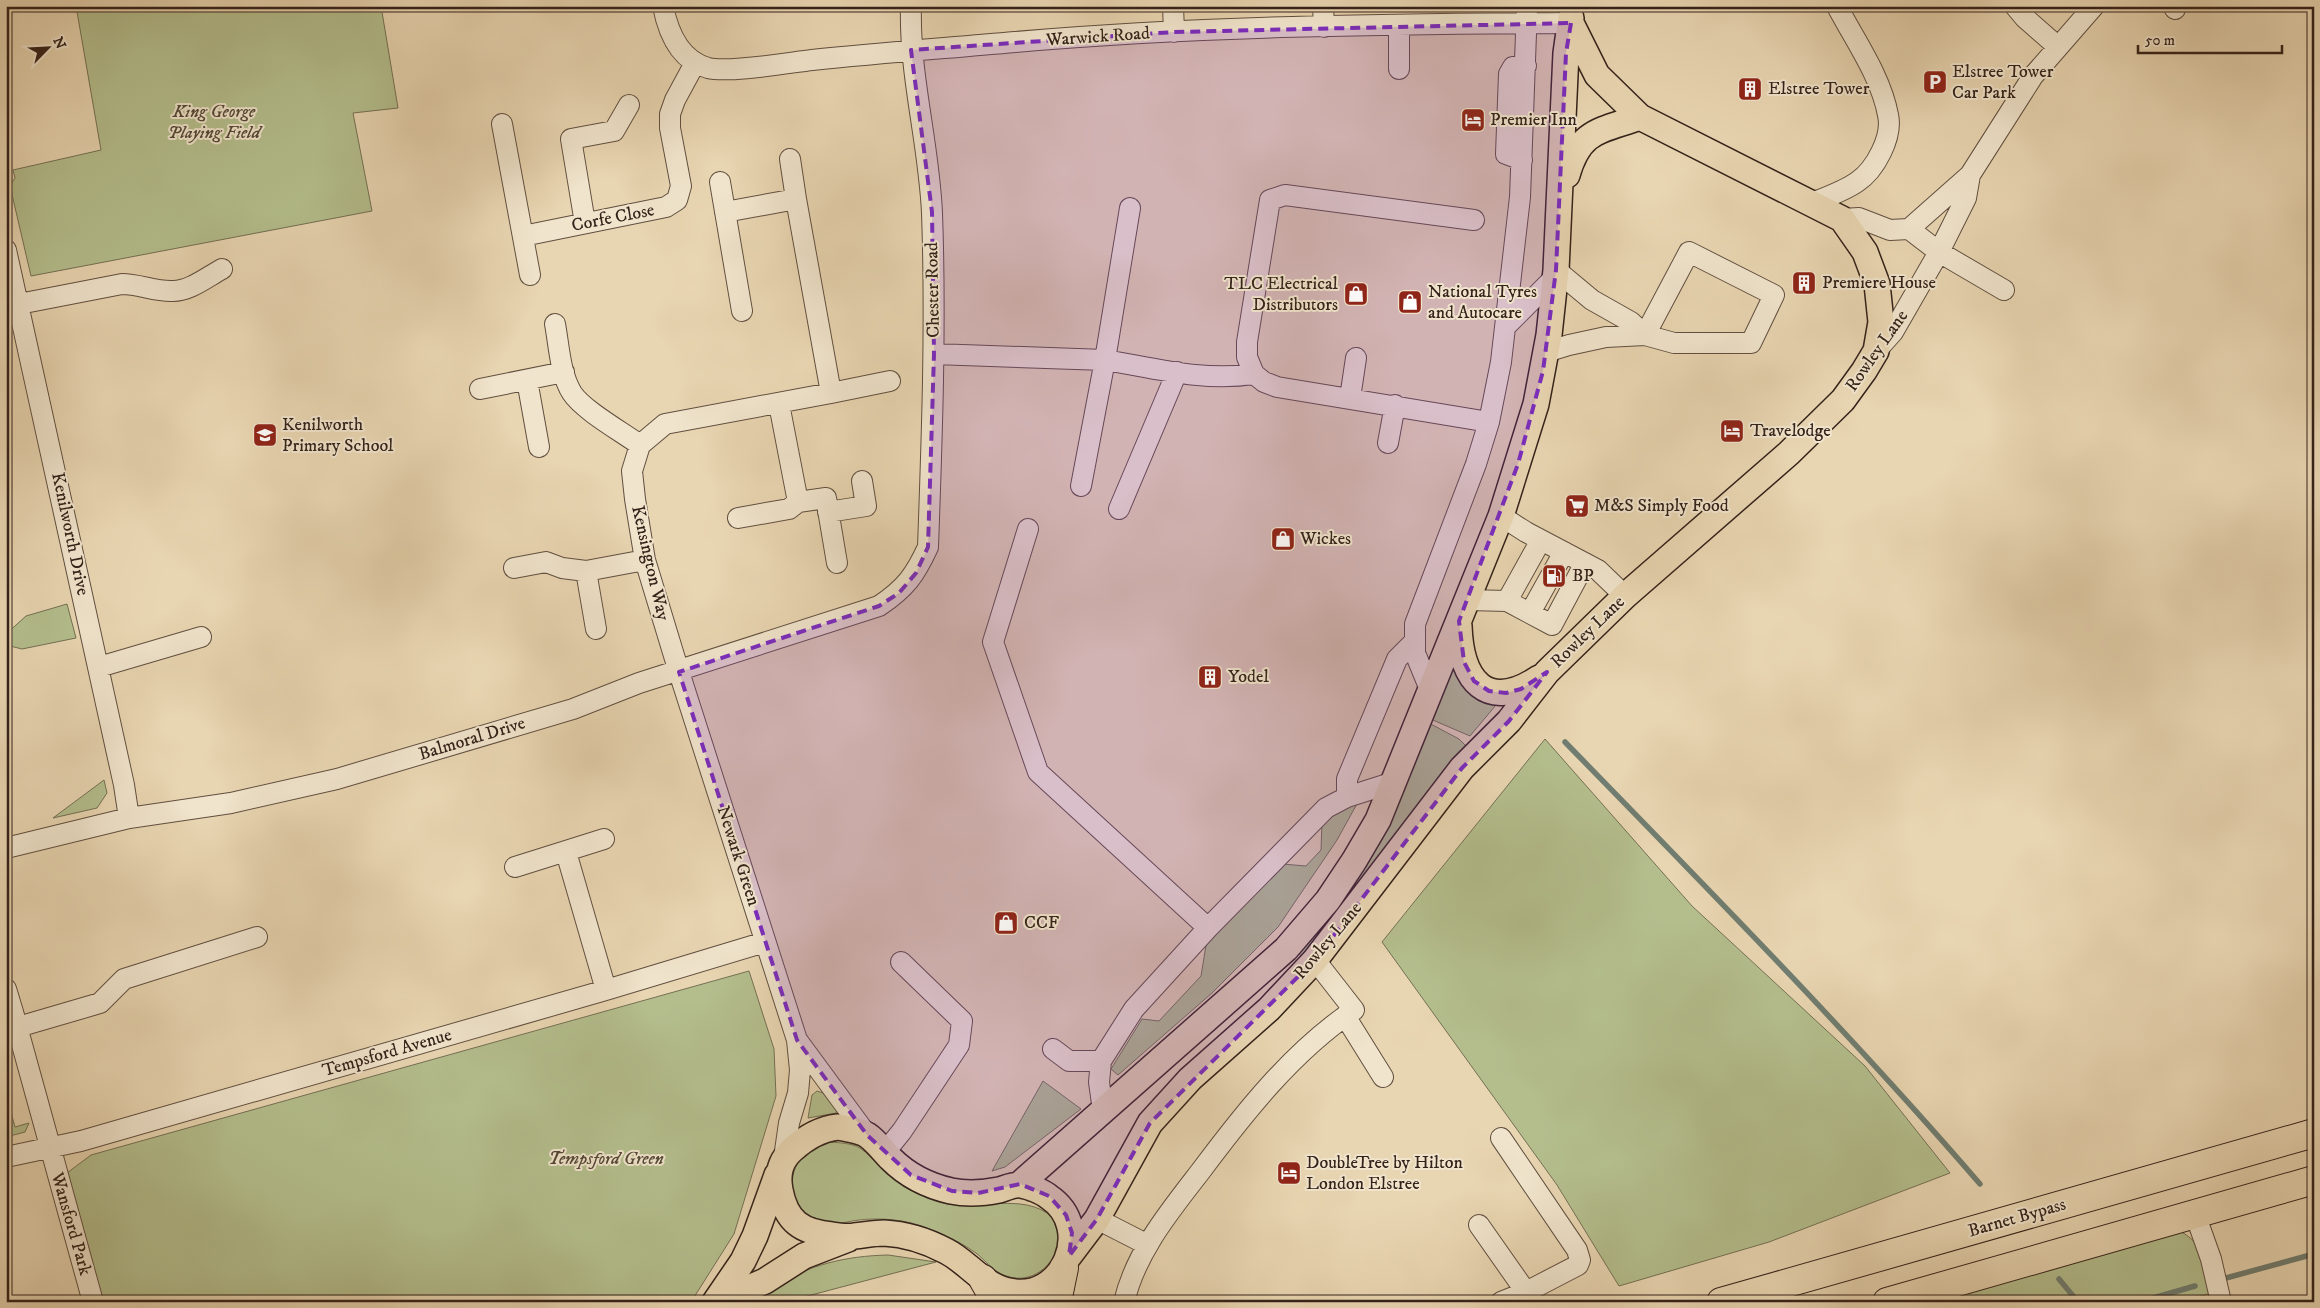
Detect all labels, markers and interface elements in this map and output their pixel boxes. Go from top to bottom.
north arrow [22,22,72,72]
street label: Warwick Road [1044,22,1151,52]
scale bar [2138,22,2281,54]
text: 50 m [2145,31,2175,50]
text: N [48,34,70,52]
place label: Elstree Tower Car Park [1952,61,2054,104]
parking icon: Elstree Tower Car Park [1922,69,1948,95]
building icon: Elstree Tower [1737,76,1763,102]
place label: Elstree Tower [1768,78,1870,100]
park label: King George Playing Field [168,101,263,144]
hotel icon: Premier Inn [1460,107,1486,133]
place label: Premier Inn [1490,109,1578,131]
street label: Corfe Close [570,199,656,237]
street label: Chester Road [921,242,945,338]
building icon: Premiere House [1791,270,1817,296]
place label: Premiere House [1822,272,1936,294]
place label: TLC Electrical Distributors [1224,273,1339,316]
shop icon: TLC Electrical Distributors [1343,281,1369,307]
place label: National Tyres and Autocare [1428,281,1537,324]
shop icon: National Tyres and Autocare [1397,289,1423,315]
street label: Rowley Lane [1841,306,1913,396]
place label: Kenilworth Primary School [282,414,394,457]
hotel icon: Travelodge [1719,418,1745,444]
place label: Travelodge [1750,420,1831,442]
school or university icon: Kenilworth Primary School [252,422,278,448]
street label: Kenilworth Drive [46,470,94,598]
supermarket icon: M&S Simply Food [1564,493,1590,519]
place label: M&S Simply Food [1594,495,1729,517]
street label: Kensington Way [626,503,674,623]
shop icon: Wickes [1270,526,1296,552]
place label: Wickes [1299,528,1351,550]
fuel station icon: BP [1541,563,1567,589]
place label: BP [1572,565,1594,587]
street label: Rowley Lane [1546,591,1630,673]
building icon: Yodel [1197,664,1223,690]
place label: Yodel [1228,666,1269,688]
street label: Balmoral Drive [416,712,528,766]
street label: Newark Green [711,803,765,909]
street label: Rowley Lane [1289,898,1367,984]
shop icon: CCF [993,910,1019,936]
place label: CCF [1024,912,1059,934]
street label: Tempsford Avenue [320,1024,454,1082]
park label: Tempsford Green [548,1148,664,1170]
place label: DoubleTree by Hilton London Elstree [1306,1152,1464,1195]
hotel icon: DoubleTree by Hilton London Elstree [1276,1160,1302,1186]
street label: Wansford Park [46,1169,96,1278]
street label: Barnet Bypass [1966,1194,2068,1242]

